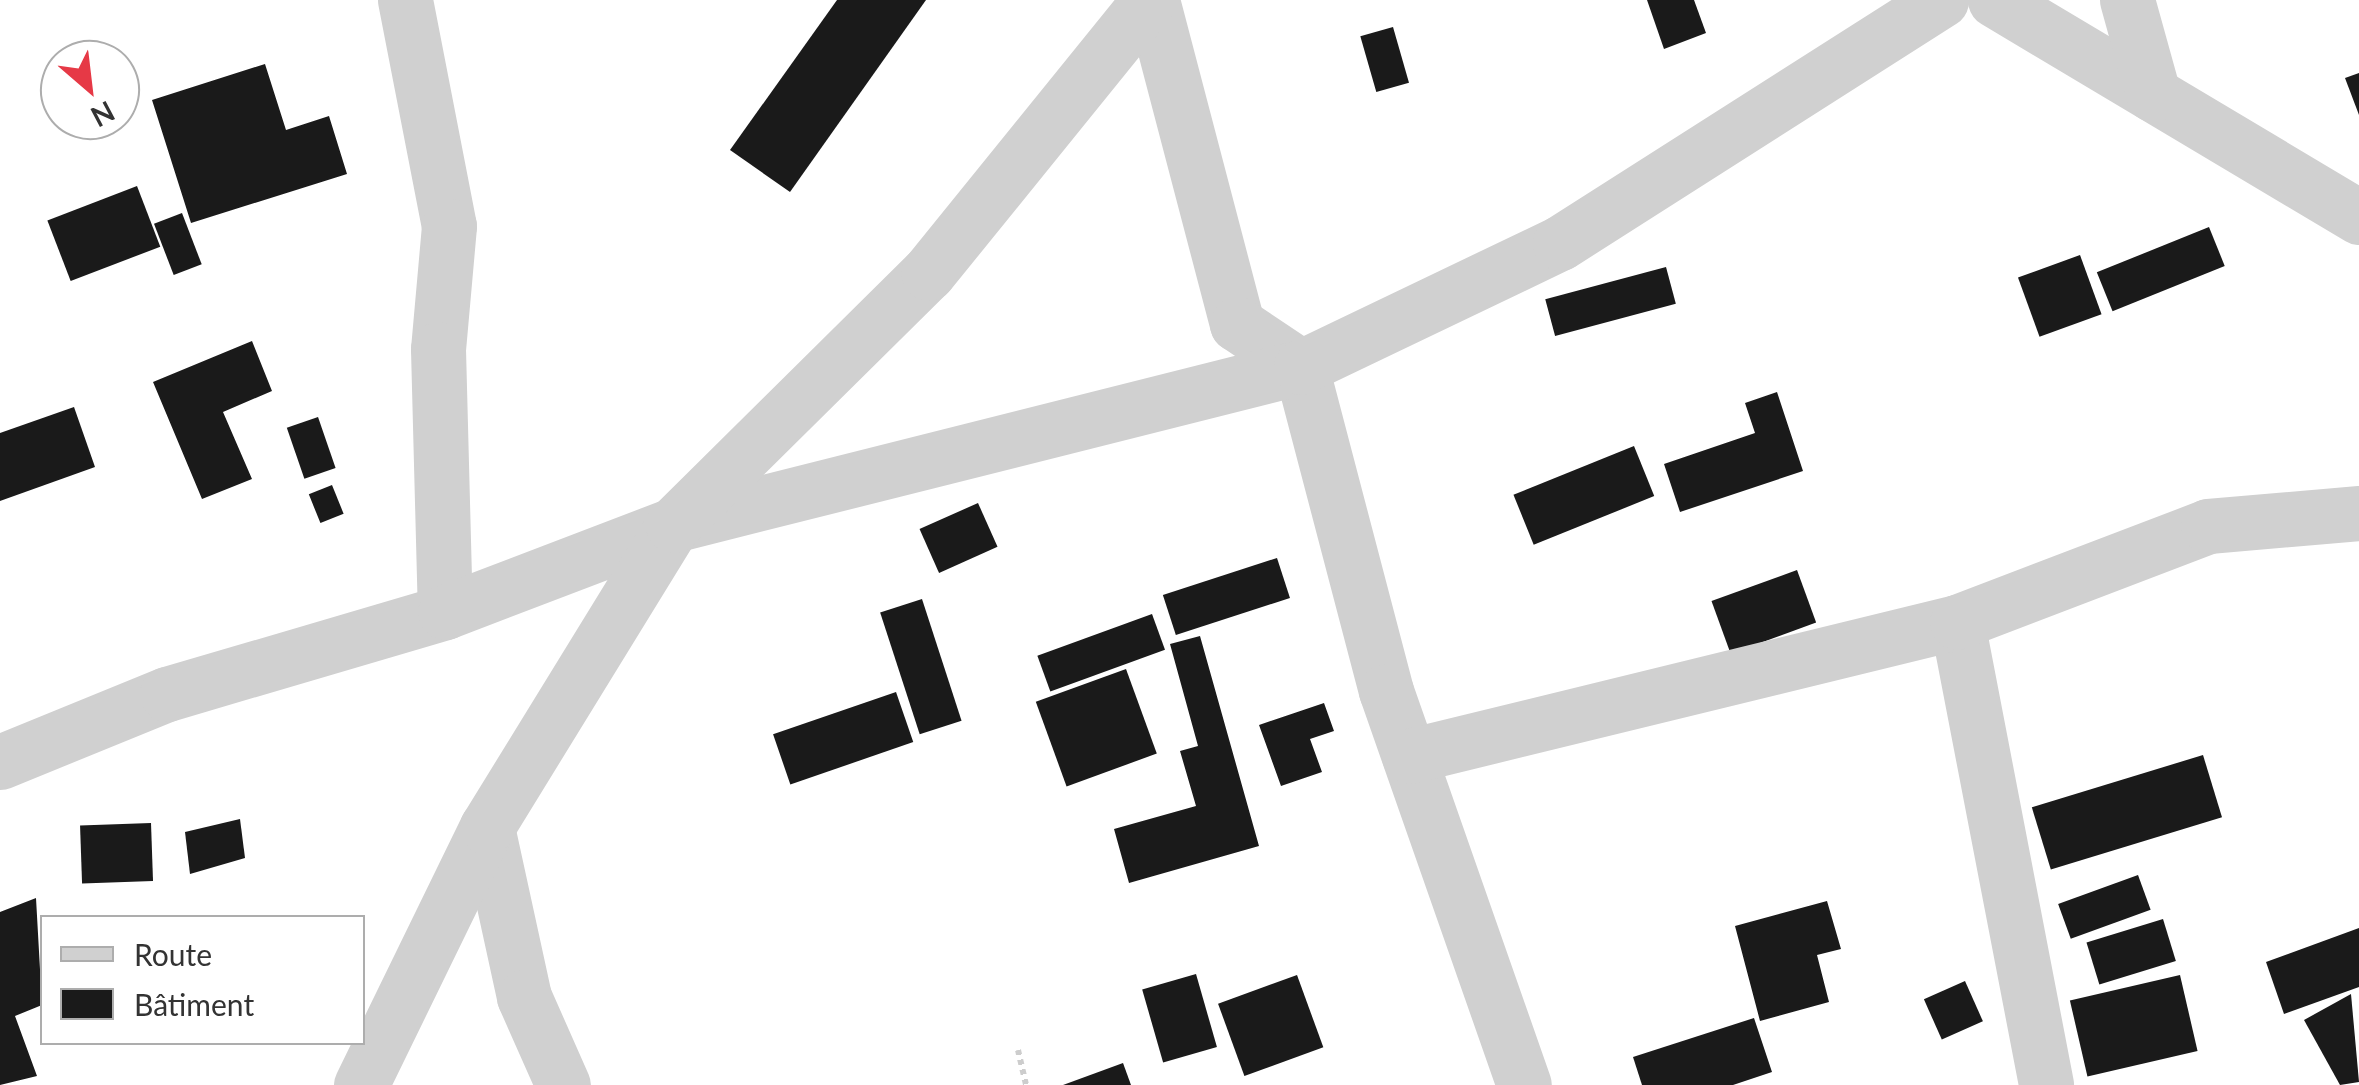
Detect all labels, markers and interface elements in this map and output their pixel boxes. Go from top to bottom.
north arrow [40,40,140,140]
text: N [86,95,121,135]
legend [40,915,365,1045]
text: Route [134,936,212,972]
text: Bâtiment [134,986,254,1022]

